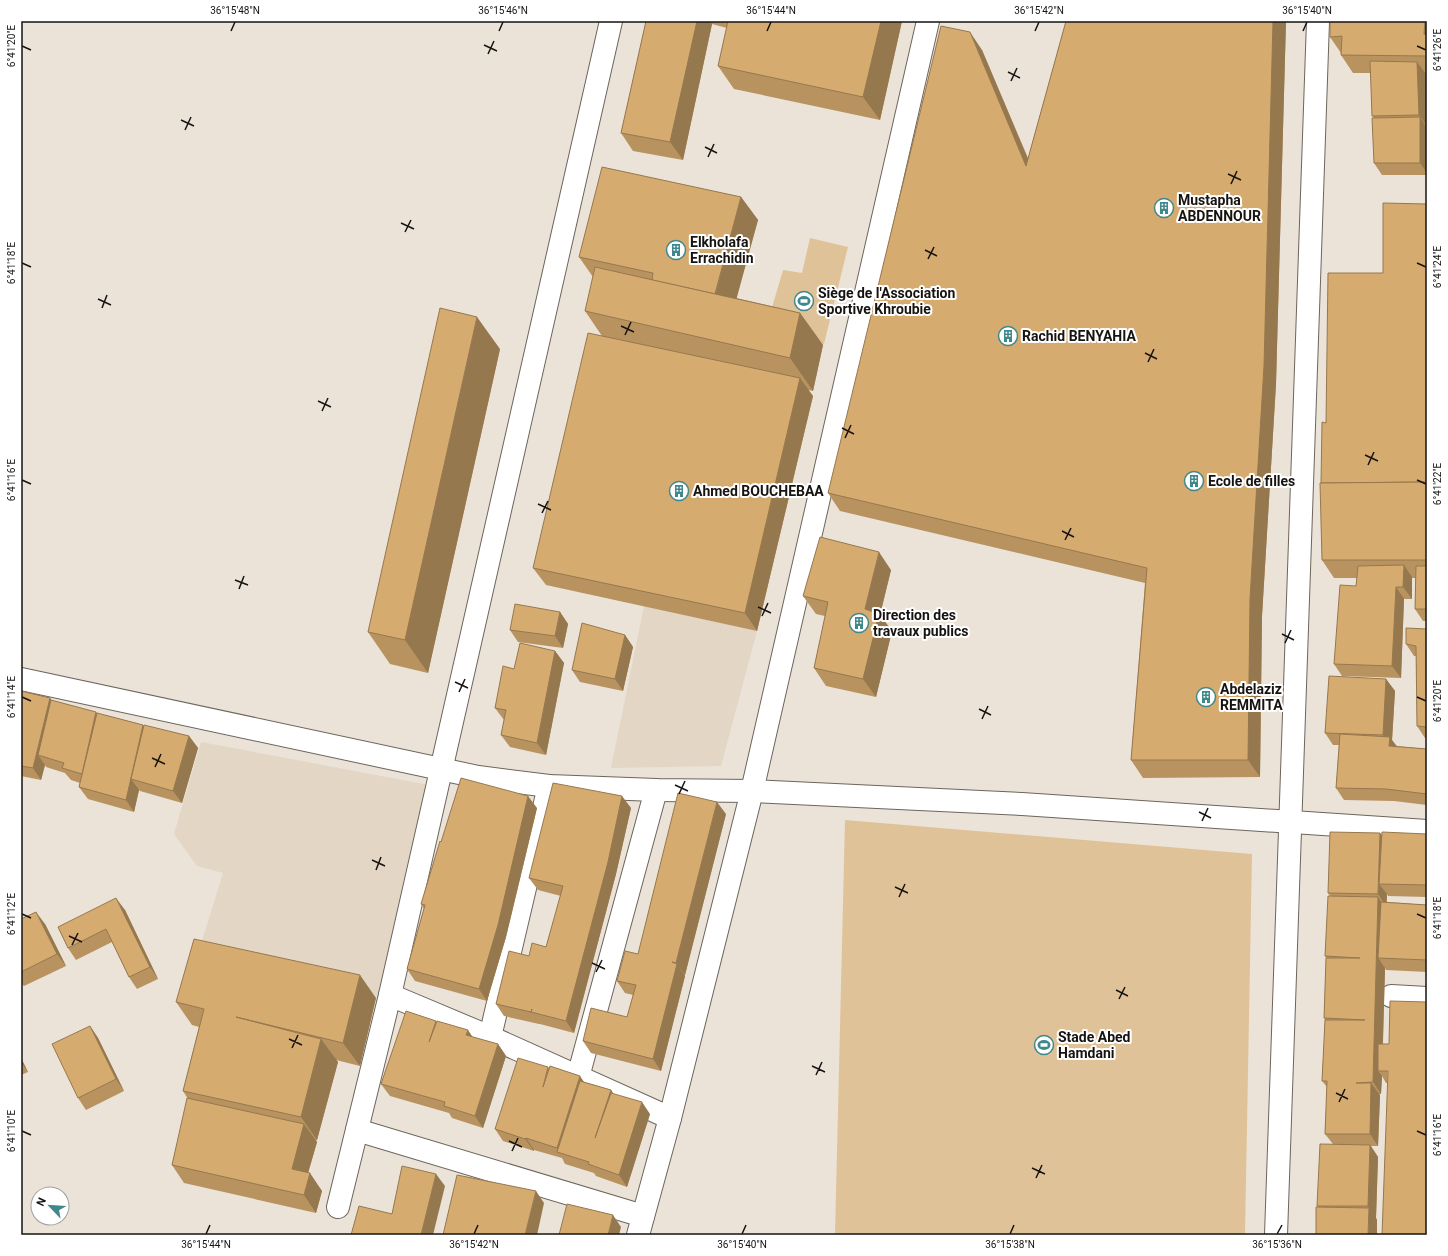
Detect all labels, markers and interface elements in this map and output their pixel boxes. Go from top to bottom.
text: 36°15'48"N [210,5,260,16]
text: 36°15'46"N [478,5,528,16]
text: 36°15'44"N [746,5,796,16]
text: 36°15'42"N [1014,5,1064,16]
text: 36°15'40"N [1282,5,1332,16]
text: 6°41'20"E [6,24,17,67]
text: 6°41'26"E [1432,28,1443,71]
place label: Mustapha ABDENNOUR [1178,192,1261,224]
building icon: Mustapha ABDENNOUR [1153,197,1175,219]
place label: Elkholafa Errachidin [690,234,754,266]
building icon: Elkholafa Errachidin [665,239,687,261]
text: 6°41'18"E [6,241,17,284]
text: 6°41'24"E [1432,245,1443,288]
place label: Siège de l'Association Sportive Khroubie [818,285,956,317]
sports icon: Siège de l'Association Sportive Khroubie [793,290,815,312]
building icon: Rachid BENYAHIA [997,325,1019,347]
place label: Rachid BENYAHIA [1022,328,1136,344]
text: 6°41'16"E [6,458,17,501]
text: 6°41'22"E [1432,462,1443,505]
building icon: Ecole de filles [1183,470,1205,492]
place label: Ecole de filles [1208,473,1295,489]
building icon: Ahmed BOUCHEBAA [668,480,690,502]
place label: Ahmed BOUCHEBAA [693,483,824,499]
place label: Direction des travaux publics [873,607,968,639]
building icon: Direction des travaux publics [848,612,870,634]
text: 6°41'14"E [6,675,17,718]
text: 6°41'20"E [1432,679,1443,722]
place label: Abdelaziz REMMITA [1220,681,1283,713]
building icon: Abdelaziz REMMITA [1195,686,1217,708]
text: 6°41'12"E [6,892,17,935]
text: 6°41'18"E [1432,896,1443,939]
place label: Stade Abed Hamdani [1058,1029,1131,1061]
sports icon: Stade Abed Hamdani [1033,1034,1055,1056]
text: 6°41'10"E [6,1109,17,1152]
text: 6°41'16"E [1432,1113,1443,1156]
north arrow [30,1186,70,1226]
text: N [34,1196,49,1208]
text: 36°15'44"N [181,1239,231,1250]
text: 36°15'42"N [449,1239,499,1250]
text: 36°15'40"N [717,1239,767,1250]
text: 36°15'38"N [985,1239,1035,1250]
text: 36°15'36"N [1252,1239,1302,1250]

